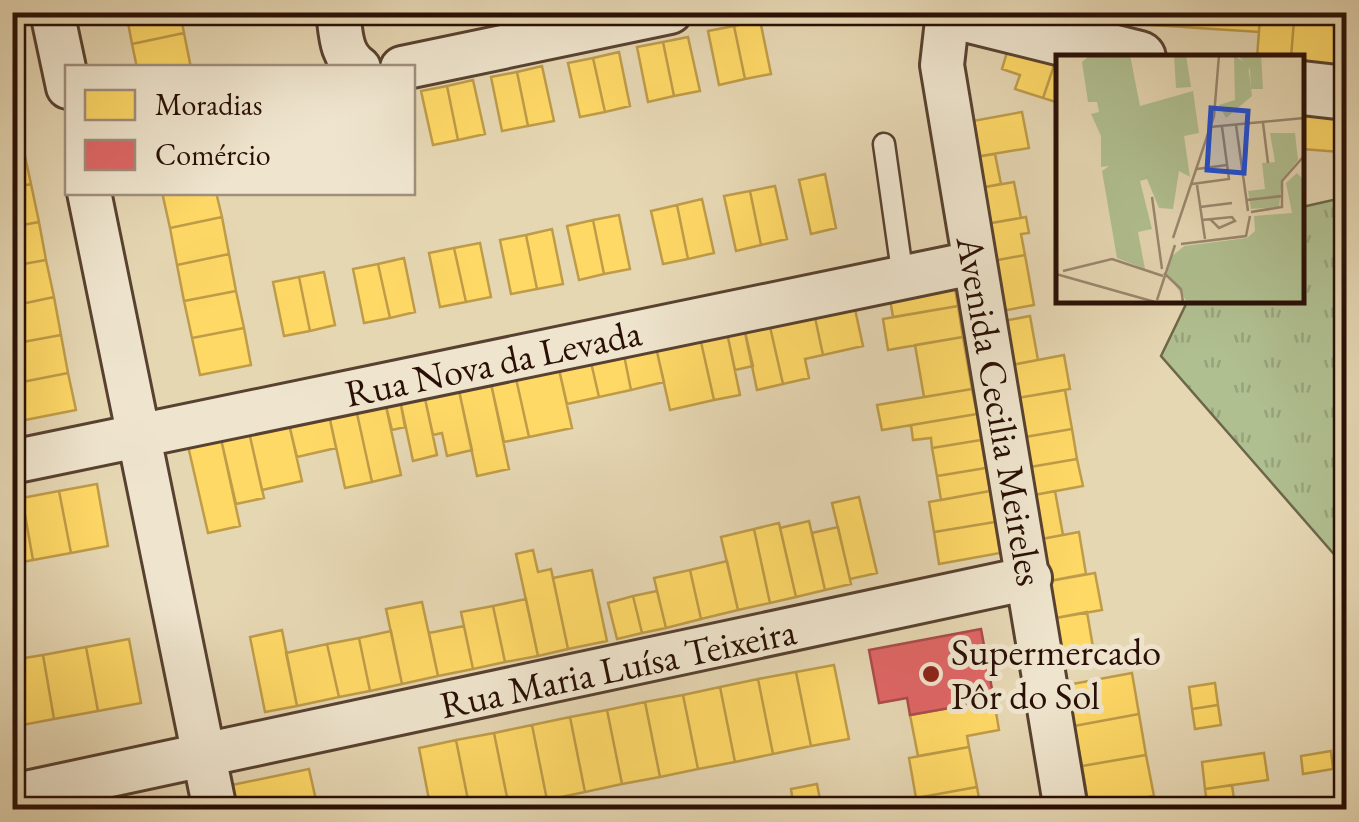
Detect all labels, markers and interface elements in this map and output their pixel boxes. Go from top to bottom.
inset map [1056,55,1304,302]
legend [65,65,415,195]
text: Moradias [155,85,262,124]
text: Comércio [155,135,271,174]
street label: Avenida Cecilia Meireles [945,231,1055,590]
street label: Rua Nova da Levada [340,307,646,418]
street label: Rua Maria Luísa Teixeira [435,606,801,729]
place label: Supermercado Pôr do Sol [951,627,1161,720]
marker: Supermercado Pôr do Sol [920,663,942,685]

